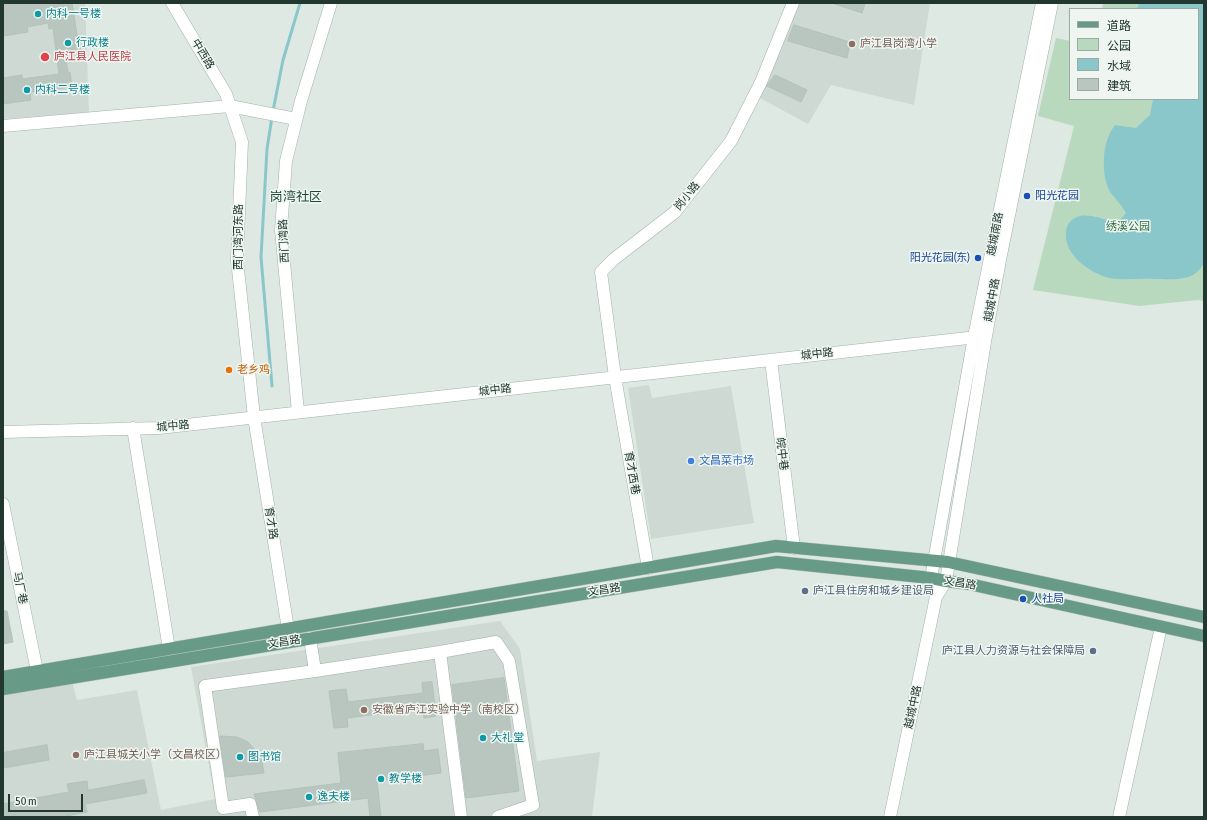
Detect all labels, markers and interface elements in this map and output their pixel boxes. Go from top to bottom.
place label: 内科一号楼 [46,7,101,21]
legend [1069,8,1199,100]
marker: 内科一号楼 [33,9,43,19]
text: 道路 [1107,19,1131,33]
place label: 行政楼 [76,36,109,50]
street label: 中西路 [189,36,217,72]
place label: 庐江县岗湾小学 [860,37,937,51]
marker: 行政楼 [63,38,73,48]
marker: 庐江县岗湾小学 [847,39,857,49]
text: 公园 [1107,39,1131,53]
place label: 庐江县人民医院 [54,50,131,64]
marker: 庐江县人民医院 [39,51,51,63]
text: 水域 [1107,59,1131,73]
text: 建筑 [1107,79,1131,93]
place label: 内科二号楼 [35,83,90,97]
marker: 内科二号楼 [22,85,32,95]
street label: 岗小路 [671,179,703,213]
district label: 岗湾社区 [270,189,322,205]
place label: 阳光花园 [1035,189,1079,203]
marker: 阳光花园 [1022,191,1032,201]
street label: 西门湾河东路 [232,204,246,270]
street label: 越城南路 [984,211,1006,257]
street label: 西门湾路 [276,219,292,263]
park label: 绣溪公园 [1106,220,1150,234]
place label: 阳光花园(东) [910,251,970,265]
marker: 阳光花园(东) [973,253,983,263]
street label: 越城中路 [982,277,1002,323]
street label: 城中路 [800,346,834,362]
place label: 老乡鸡 [237,363,270,377]
marker: 老乡鸡 [224,365,234,375]
street label: 城中路 [478,382,512,398]
street label: 城中路 [156,418,190,434]
street label: 皖中巷 [773,437,791,471]
street label: 育才西巷 [622,450,642,496]
place label: 文昌菜市场 [699,454,754,468]
marker: 文昌菜市场 [686,456,696,466]
street label: 育才路 [262,506,280,540]
street label: 马厂巷 [10,570,30,606]
street label: 文昌路 [943,574,977,592]
street label: 文昌路 [587,581,621,599]
place label: 庐江县住房和城乡建设局 [813,584,934,598]
marker: 庐江县住房和城乡建设局 [800,586,810,596]
place label: 人社局 [1031,592,1064,606]
marker: 人社局 [1018,594,1028,604]
street label: 文昌路 [267,633,301,651]
place label: 庐江县人力资源与社会保障局 [942,644,1085,658]
marker: 庐江县人力资源与社会保障局 [1088,646,1098,656]
street label: 越城中路 [902,684,924,730]
place label: 安徽省庐江实验中学（南校区） [372,703,526,717]
marker: 安徽省庐江实验中学（南校区） [359,705,369,715]
place label: 大礼堂 [491,731,524,745]
marker: 大礼堂 [478,733,488,743]
place label: 庐江县城关小学（文昌校区） [84,748,227,762]
marker: 庐江县城关小学（文昌校区） [71,750,81,760]
place label: 图书馆 [248,750,281,764]
marker: 图书馆 [235,752,245,762]
place label: 教学楼 [389,772,422,786]
marker: 教学楼 [376,774,386,784]
scale bar [10,786,85,812]
place label: 逸夫楼 [317,790,350,804]
marker: 逸夫楼 [304,792,314,802]
text: 50 m [15,794,37,808]

